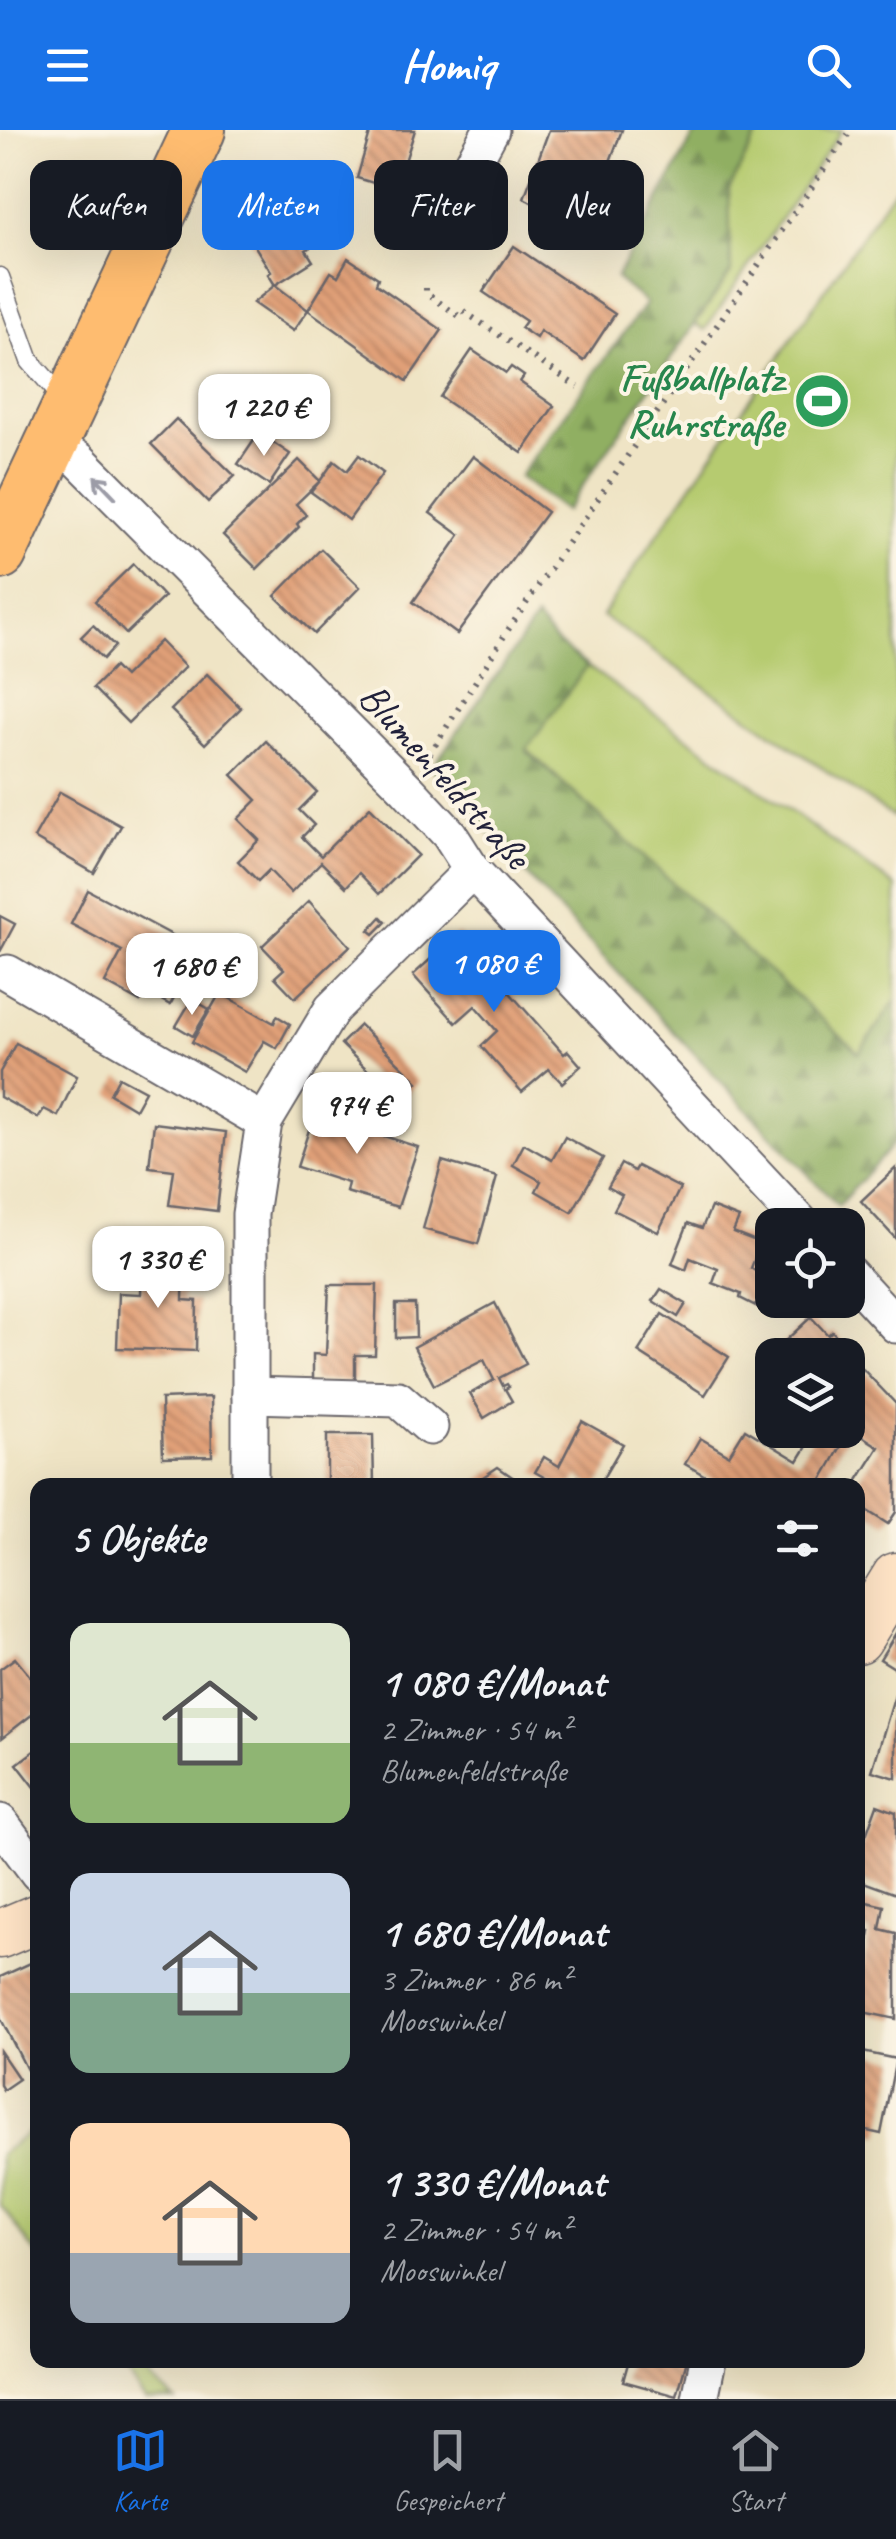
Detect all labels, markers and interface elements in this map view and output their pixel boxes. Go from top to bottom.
text: Homiq [401,37,495,94]
icon: menu [40,38,95,93]
icon: search [801,38,856,93]
chip: Kaufen [30,160,182,250]
chip: Mieten [202,160,354,250]
chip: Filter [374,160,508,250]
chip: Neu [528,160,644,250]
place label: Fußballplatz Ruhrstraße [620,353,787,449]
sports icon: Fußballplatz Ruhrstraße [792,371,852,431]
pin: 1 220 € [172,374,356,459]
text: 1 220 € [220,386,308,427]
one-way arrow [93,475,117,499]
street label: Blumenfeldstraße [348,673,544,882]
pin: 1 080 € [402,930,586,1015]
pin: 1 680 € [100,933,284,1018]
text: 1 080 € [450,942,538,983]
text: 1 680 € [148,945,236,986]
pin: 974 € [287,1072,427,1157]
text: 974 € [325,1084,389,1125]
map controls [755,1208,865,1448]
button: locate [755,1208,865,1318]
pin: 1 330 € [66,1226,250,1311]
text: 1 330 € [114,1238,202,1279]
button: layers [755,1338,865,1448]
icon: filters [770,1511,825,1566]
text: 5 Objekte [70,1512,205,1565]
text: 1 080 €/Monat [380,1656,605,1709]
icon: home [150,1663,270,1783]
text: 2 Zimmer · 54 m² [380,1709,570,1750]
text: Blumenfeldstraße [380,1750,566,1791]
text: 1 680 €/Monat [380,1906,606,1959]
icon: home [150,1913,270,2033]
text: 3 Zimmer · 86 m² [380,1959,570,2000]
text: Mooswinkel [380,2000,501,2041]
text: 1 330 €/Monat [380,2156,605,2209]
icon: home [150,2163,270,2283]
text: 2 Zimmer · 54 m² [380,2209,570,2250]
text: Mooswinkel [380,2250,501,2291]
tab: Karte [113,2423,168,2518]
tab: Gespeichert [393,2423,503,2518]
tab: Start [728,2423,783,2518]

